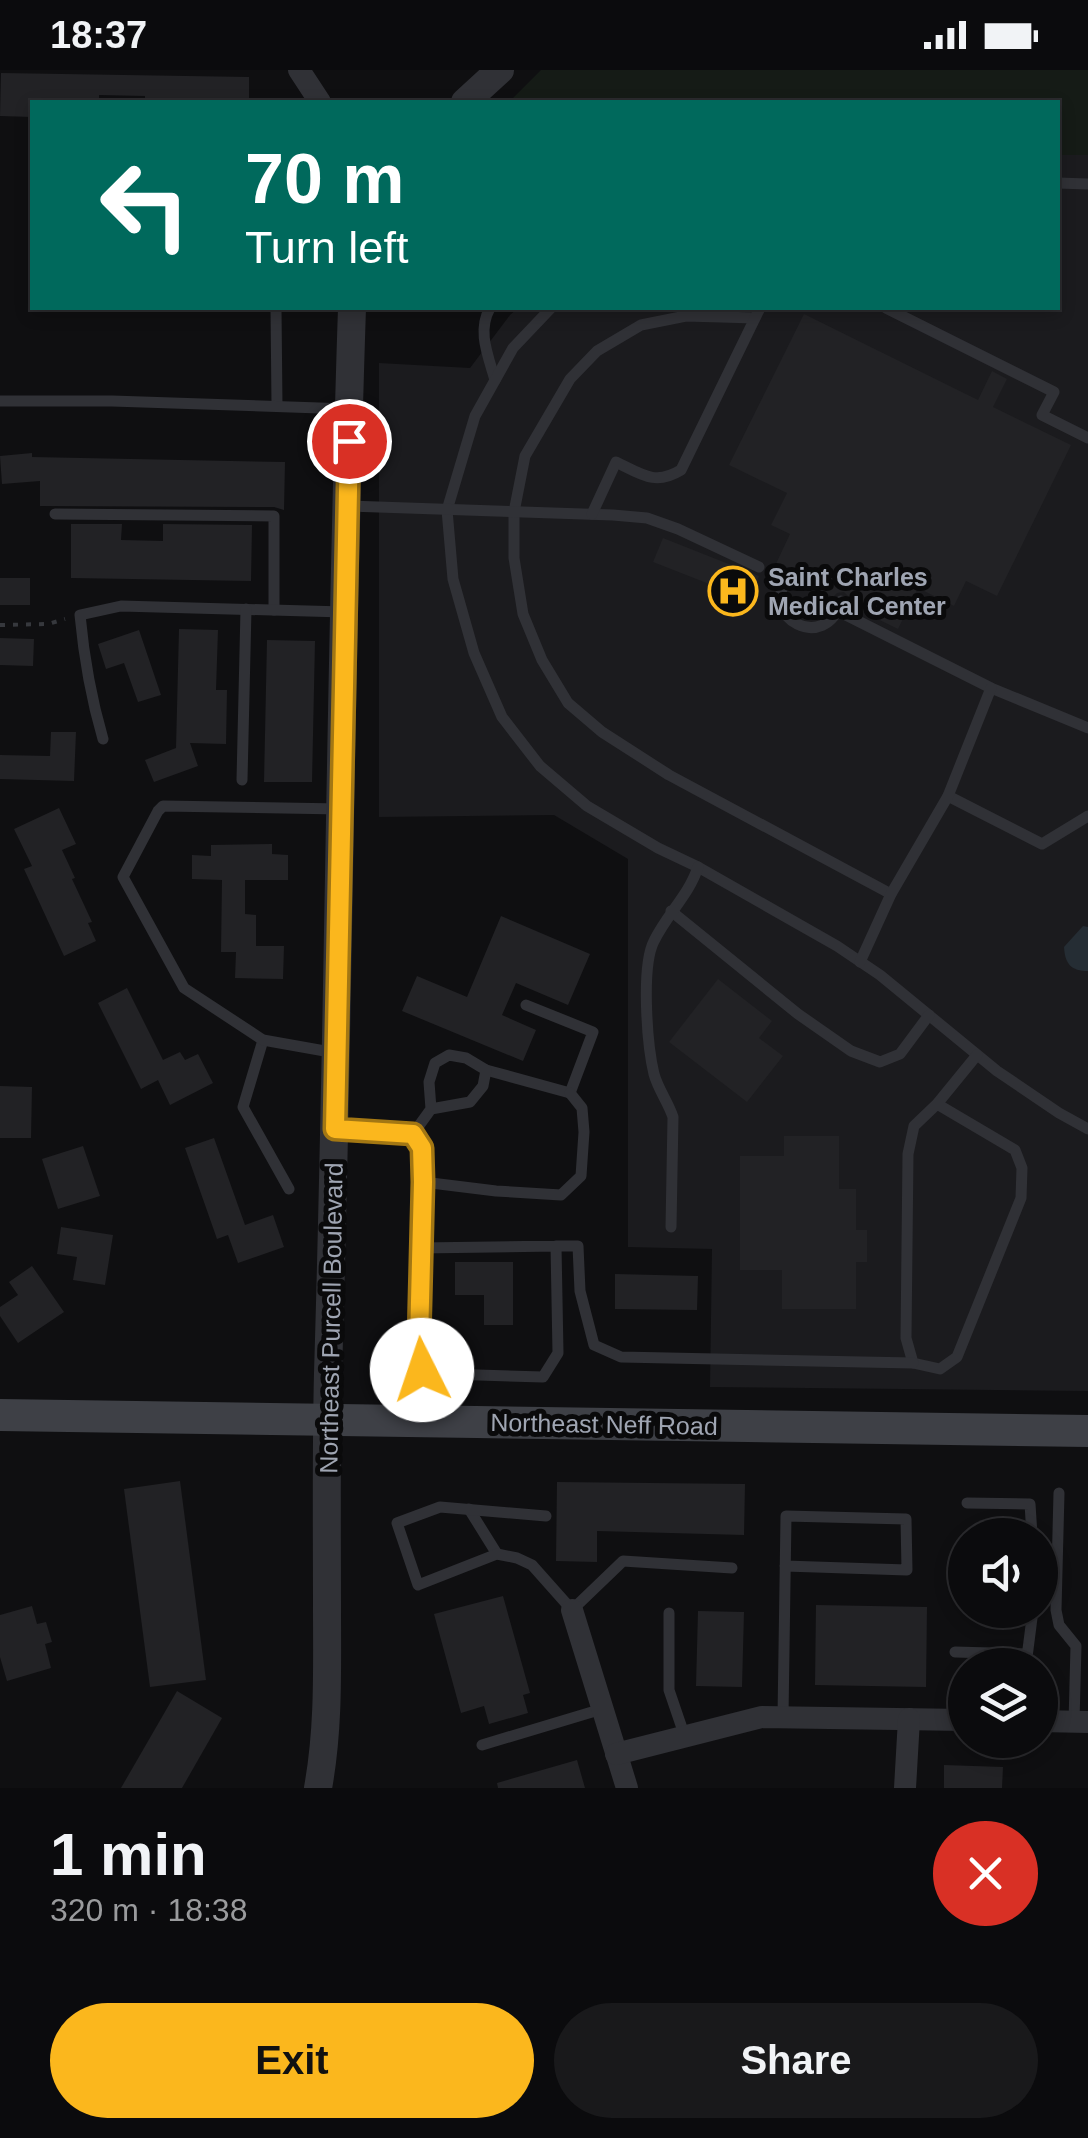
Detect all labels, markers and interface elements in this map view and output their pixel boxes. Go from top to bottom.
text: 18:37 [50,14,147,56]
icon: left [80,140,210,270]
text: 70 m [245,140,405,218]
text: Turn left [245,222,408,273]
pin [307,399,392,484]
icon: arrive [322,414,377,469]
place label: Saint Charles Medical Center [768,563,946,620]
hospital icon: Saint Charles Medical Center [707,565,759,617]
street label: Northeast Purcell Boulevard [314,1162,348,1474]
position arrow [370,1318,474,1422]
street label: Northeast Neff Road [490,1408,718,1440]
map controls [948,1518,1058,1758]
button: sound [948,1518,1058,1628]
button: layers [948,1648,1058,1758]
text: 1 min [50,1821,207,1888]
button: close [933,1821,1038,1926]
text: 320 m · 18:38 [50,1892,247,1928]
button: Exit [50,2003,534,2118]
button: Share [554,2003,1038,2118]

